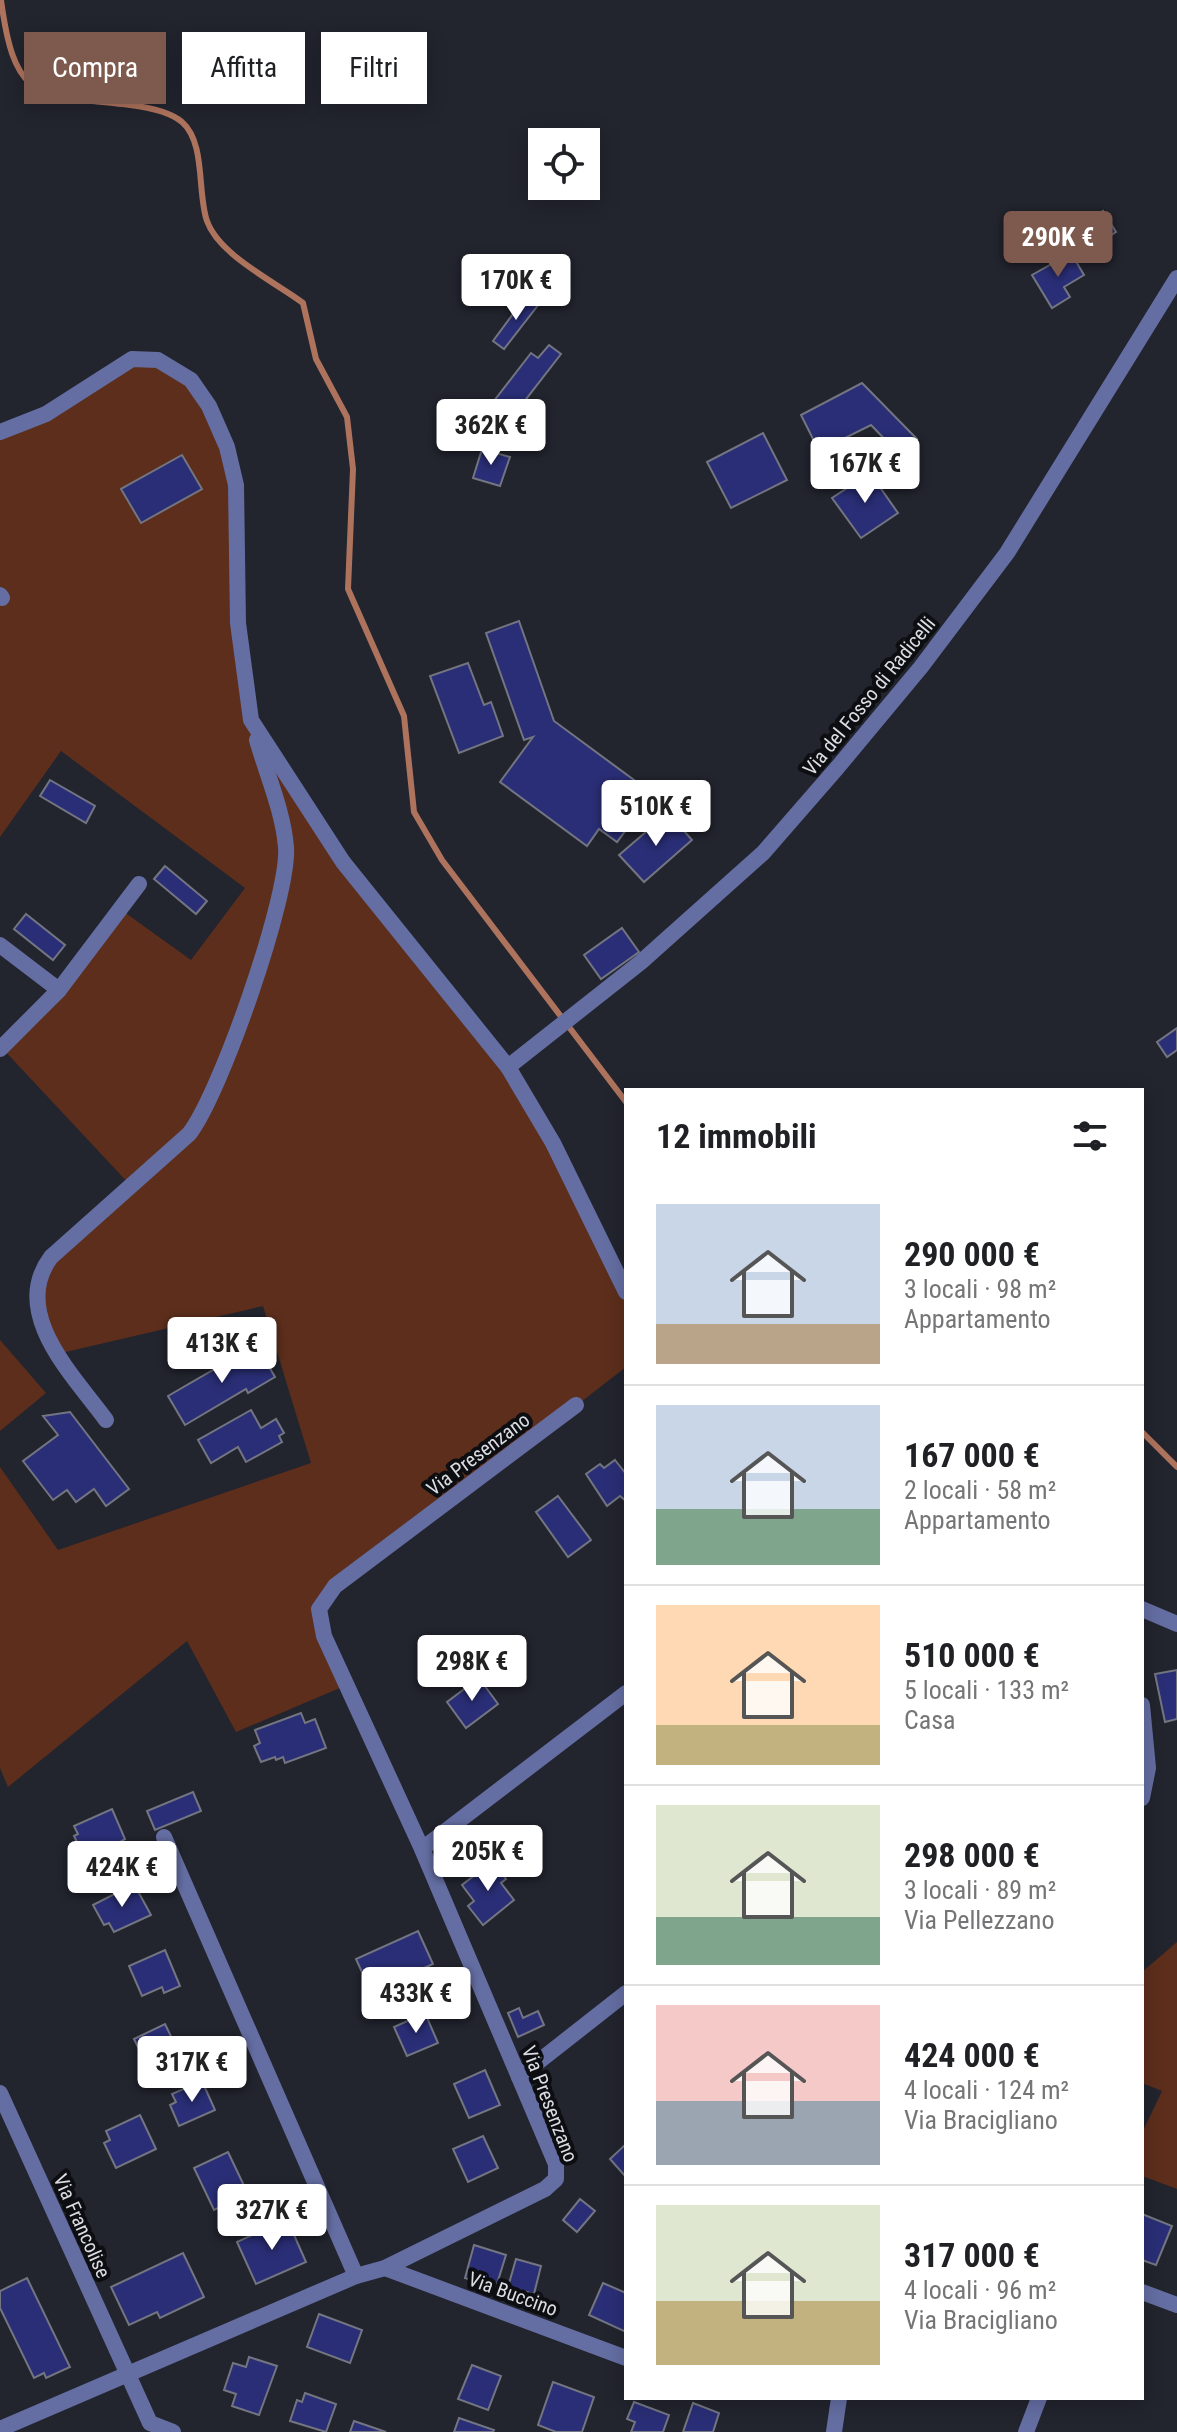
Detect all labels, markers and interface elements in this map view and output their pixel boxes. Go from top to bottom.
chip: Compra [24,32,166,104]
chip: Affitta [182,32,305,104]
chip: Filtri [321,32,427,104]
map controls [528,128,600,200]
button: locate [528,128,600,200]
pin: 290K € [993,211,1123,279]
text: 290K € [1022,222,1094,252]
pin: 170K € [451,254,581,322]
text: 170K € [480,265,552,295]
pin: 362K € [426,399,556,467]
text: 362K € [455,410,527,440]
pin: 167K € [800,437,930,505]
text: 167K € [829,448,901,478]
street label: Via del Fosso di Radicelli [798,612,940,780]
pin: 510K € [591,780,721,848]
text: 510K € [620,791,692,821]
icon: filters [1068,1114,1112,1158]
text: 12 immobili [656,1116,817,1156]
text: 290 000 € [904,1234,1040,1274]
icon: home [720,1236,816,1332]
text: 3 locali · 98 m² [904,1274,1056,1304]
text: Appartamento [904,1304,1051,1334]
pin: 413K € [157,1317,287,1385]
text: 413K € [186,1328,258,1358]
street label: Via Presenzano [422,1408,534,1500]
text: 167 000 € [904,1435,1040,1475]
icon: home [720,1437,816,1533]
text: 2 locali · 58 m² [904,1475,1056,1505]
text: Appartamento [904,1505,1051,1535]
pin: 298K € [407,1635,537,1703]
text: 510 000 € [904,1635,1040,1675]
icon: home [720,1637,816,1733]
text: 298K € [436,1646,508,1676]
text: 5 locali · 133 m² [904,1675,1069,1705]
text: Casa [904,1705,956,1735]
pin: 205K € [423,1825,553,1893]
text: 298 000 € [904,1835,1040,1875]
text: 205K € [452,1836,524,1866]
icon: home [720,1837,816,1933]
pin: 424K € [57,1841,187,1909]
text: 424K € [86,1852,158,1882]
text: 3 locali · 89 m² [904,1875,1056,1905]
text: Via Pellezzano [904,1905,1054,1935]
pin: 433K € [351,1967,481,2035]
text: 433K € [380,1978,452,2008]
text: 424 000 € [904,2035,1040,2075]
pin: 317K € [127,2036,257,2104]
icon: home [720,2037,816,2133]
street label: Via Presenzano [517,2042,583,2166]
text: 317K € [156,2047,228,2077]
text: 4 locali · 124 m² [904,2075,1069,2105]
text: Via Bracigliano [904,2105,1058,2135]
street label: Via Francolise [48,2170,116,2282]
pin: 327K € [207,2184,337,2252]
text: 327K € [236,2195,308,2225]
text: 317 000 € [904,2235,1040,2275]
icon: home [720,2237,816,2333]
street label: Via Buccino [465,2267,561,2321]
text: 4 locali · 96 m² [904,2275,1056,2305]
text: Via Bracigliano [904,2305,1058,2335]

